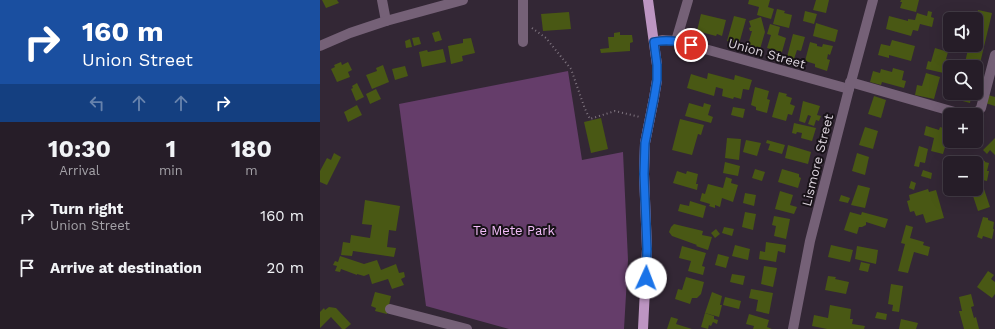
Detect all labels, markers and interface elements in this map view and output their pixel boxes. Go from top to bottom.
map controls [943,12,983,196]
button: sound [943,12,983,52]
text: 160 m [82,15,164,48]
icon: right [16,16,68,68]
pin [674,28,708,62]
icon: arrive [680,34,702,56]
street label: Union Street [726,35,808,72]
text: Union Street [82,49,193,70]
button: search [943,60,983,100]
icon: left [86,92,108,114]
icon: ahead [128,92,150,114]
icon: ahead [170,92,192,114]
icon: right [212,92,234,114]
button: + [943,108,983,148]
street label: Lismore Street [799,112,836,208]
text: 10:30 [48,135,111,163]
text: 1 [166,135,176,163]
text: 180 [231,135,272,163]
button: − [943,156,983,196]
text: Arrival [59,163,100,178]
text: min [159,163,183,178]
text: m [245,163,258,178]
text: Turn right [50,200,123,218]
icon: right [16,205,38,227]
text: 160 m [260,207,304,225]
text: Union Street [50,218,130,233]
park label: Te Mete Park [473,223,556,238]
icon: arrive [16,257,38,279]
position arrow [625,257,667,299]
text: Arrive at destination [50,259,202,277]
text: 20 m [267,259,304,277]

